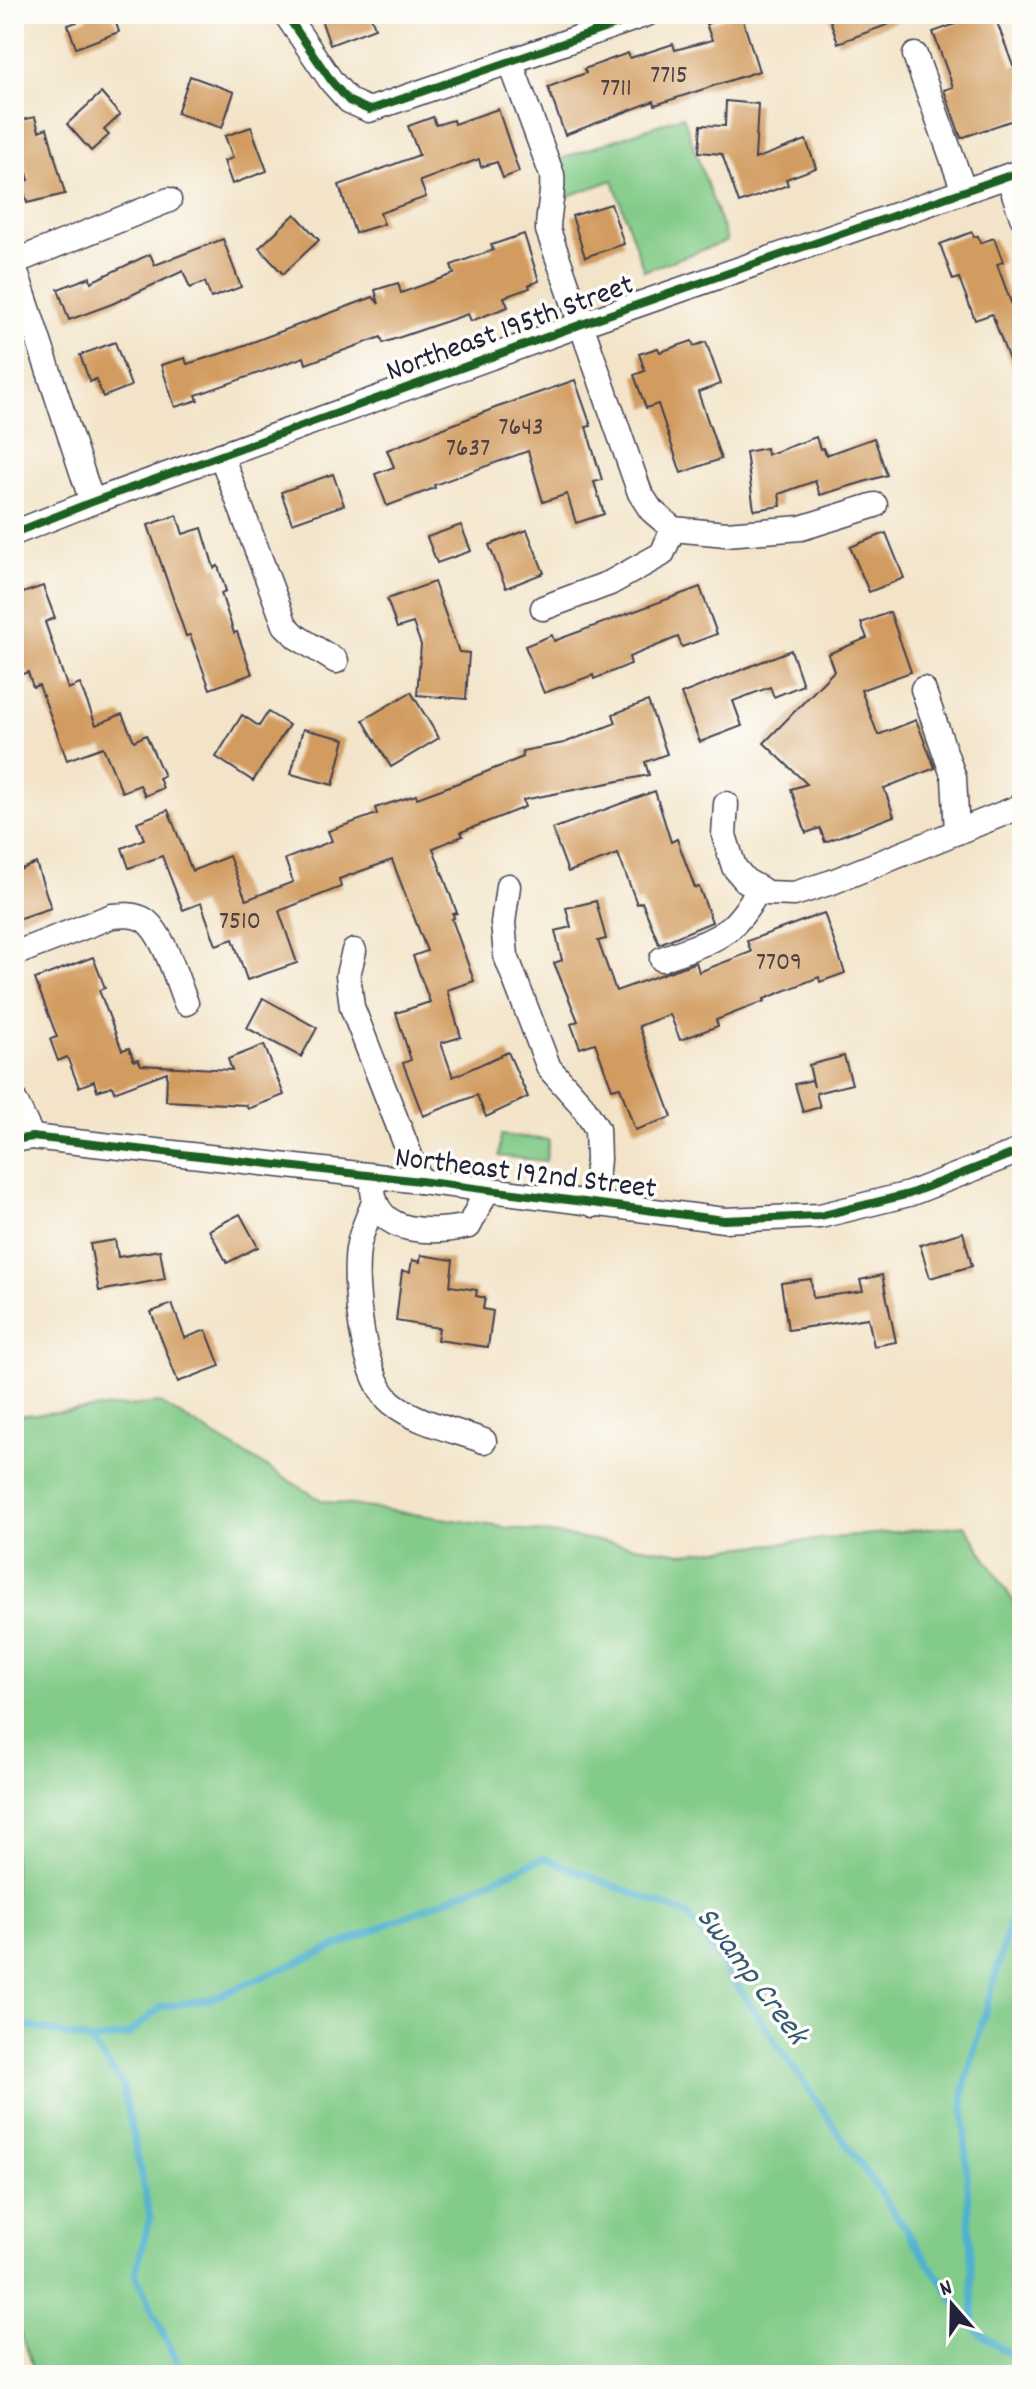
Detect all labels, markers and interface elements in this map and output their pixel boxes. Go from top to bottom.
house number: 7715 [650,58,688,95]
house number: 7711 [600,71,632,108]
street label: Northeast 195th Street [381,265,640,395]
house number: 7643 [498,410,544,447]
house number: 7637 [446,431,490,468]
house number: 7510 [219,904,261,941]
house number: 7709 [756,945,802,982]
street label: Northeast 192nd Street [392,1138,659,1213]
water label: Swamp Creek [683,1898,819,2058]
north arrow [912,2265,992,2345]
text: N [936,2273,957,2306]

